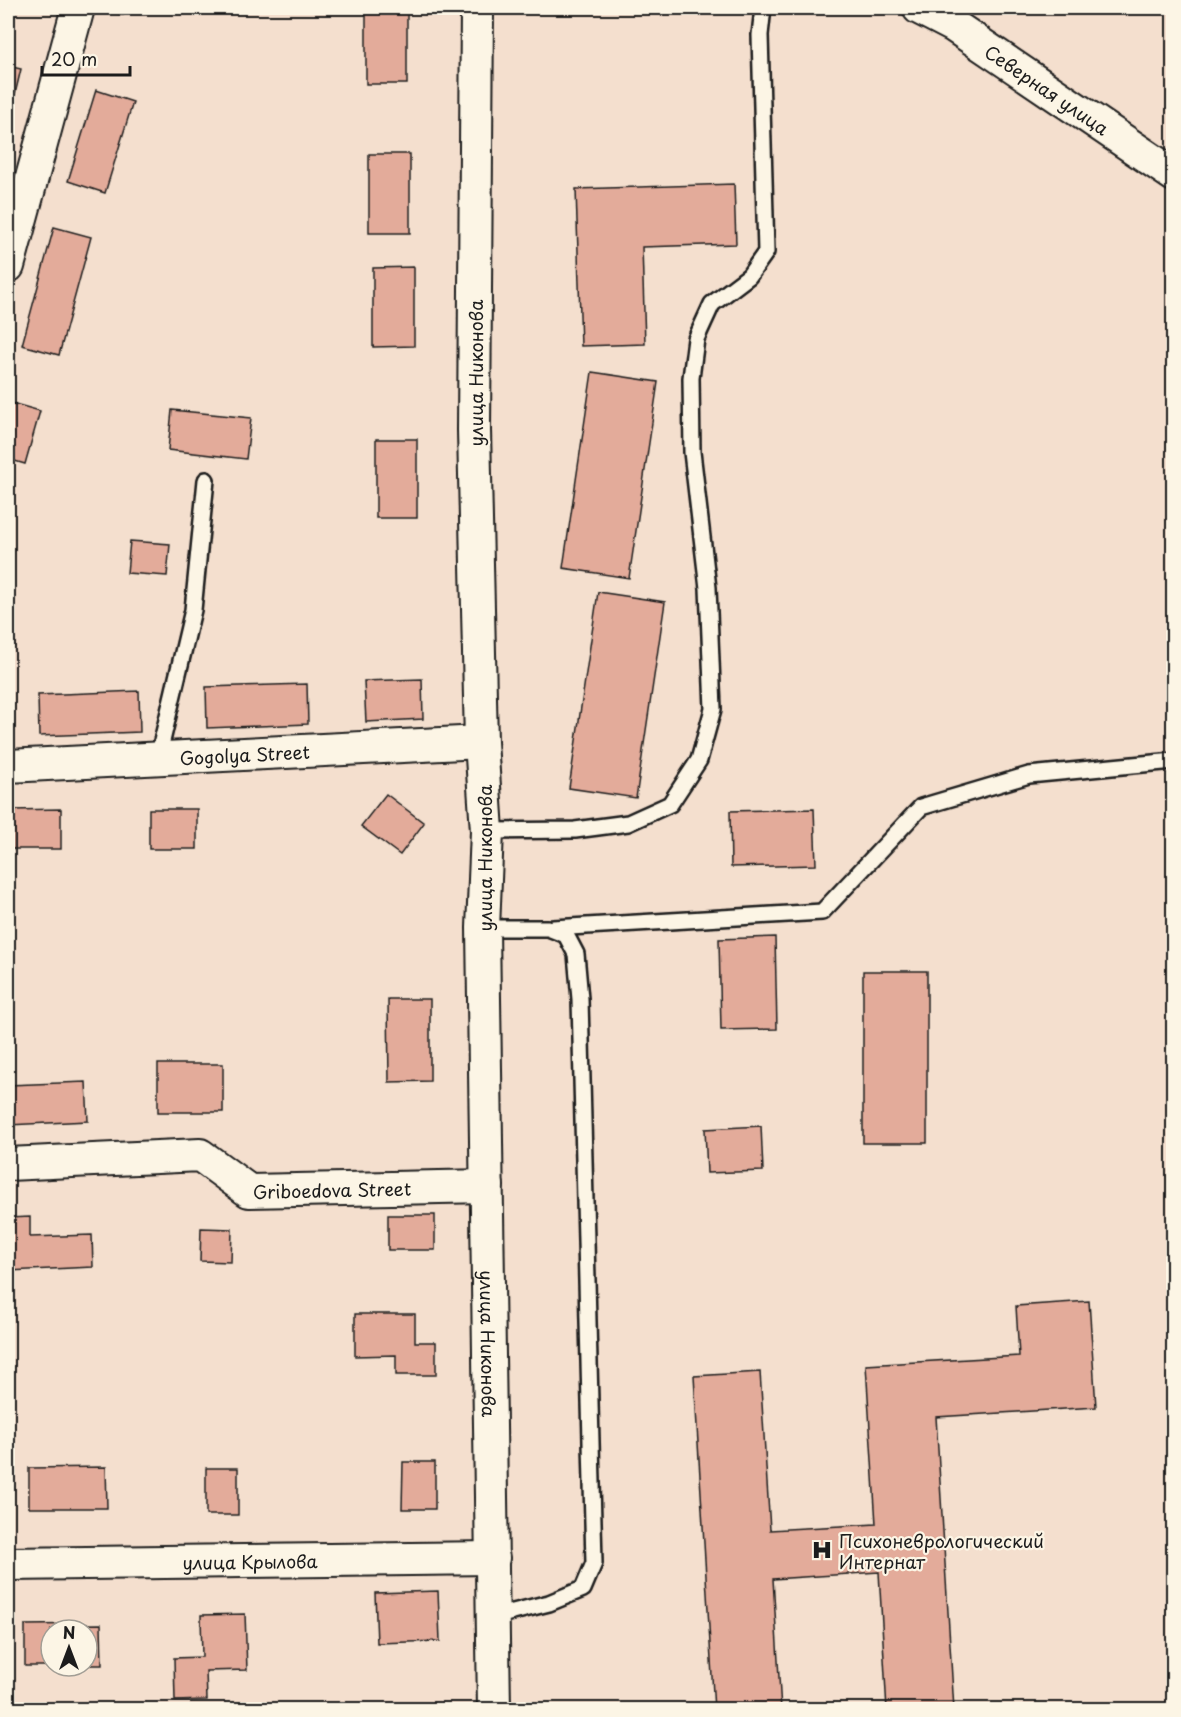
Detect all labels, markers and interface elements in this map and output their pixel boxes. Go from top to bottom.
street label: Северная улица [980,37,1115,141]
scale bar [42,39,130,77]
text: 20 m [51,45,97,72]
street label: улица Никонова [462,299,489,446]
street label: Gogolya Street [179,737,310,771]
street label: улица Никонова [471,784,498,931]
street label: Griboedova Street [252,1174,411,1204]
street label: улица Никонова [474,1270,503,1418]
place label: Психоневрологический Интернат [839,1527,1044,1575]
hospital icon: Психоневрологический Интернат [810,1538,834,1562]
street label: улица Крылова [182,1547,319,1575]
north arrow [39,1618,99,1678]
text: N [63,1620,75,1644]

